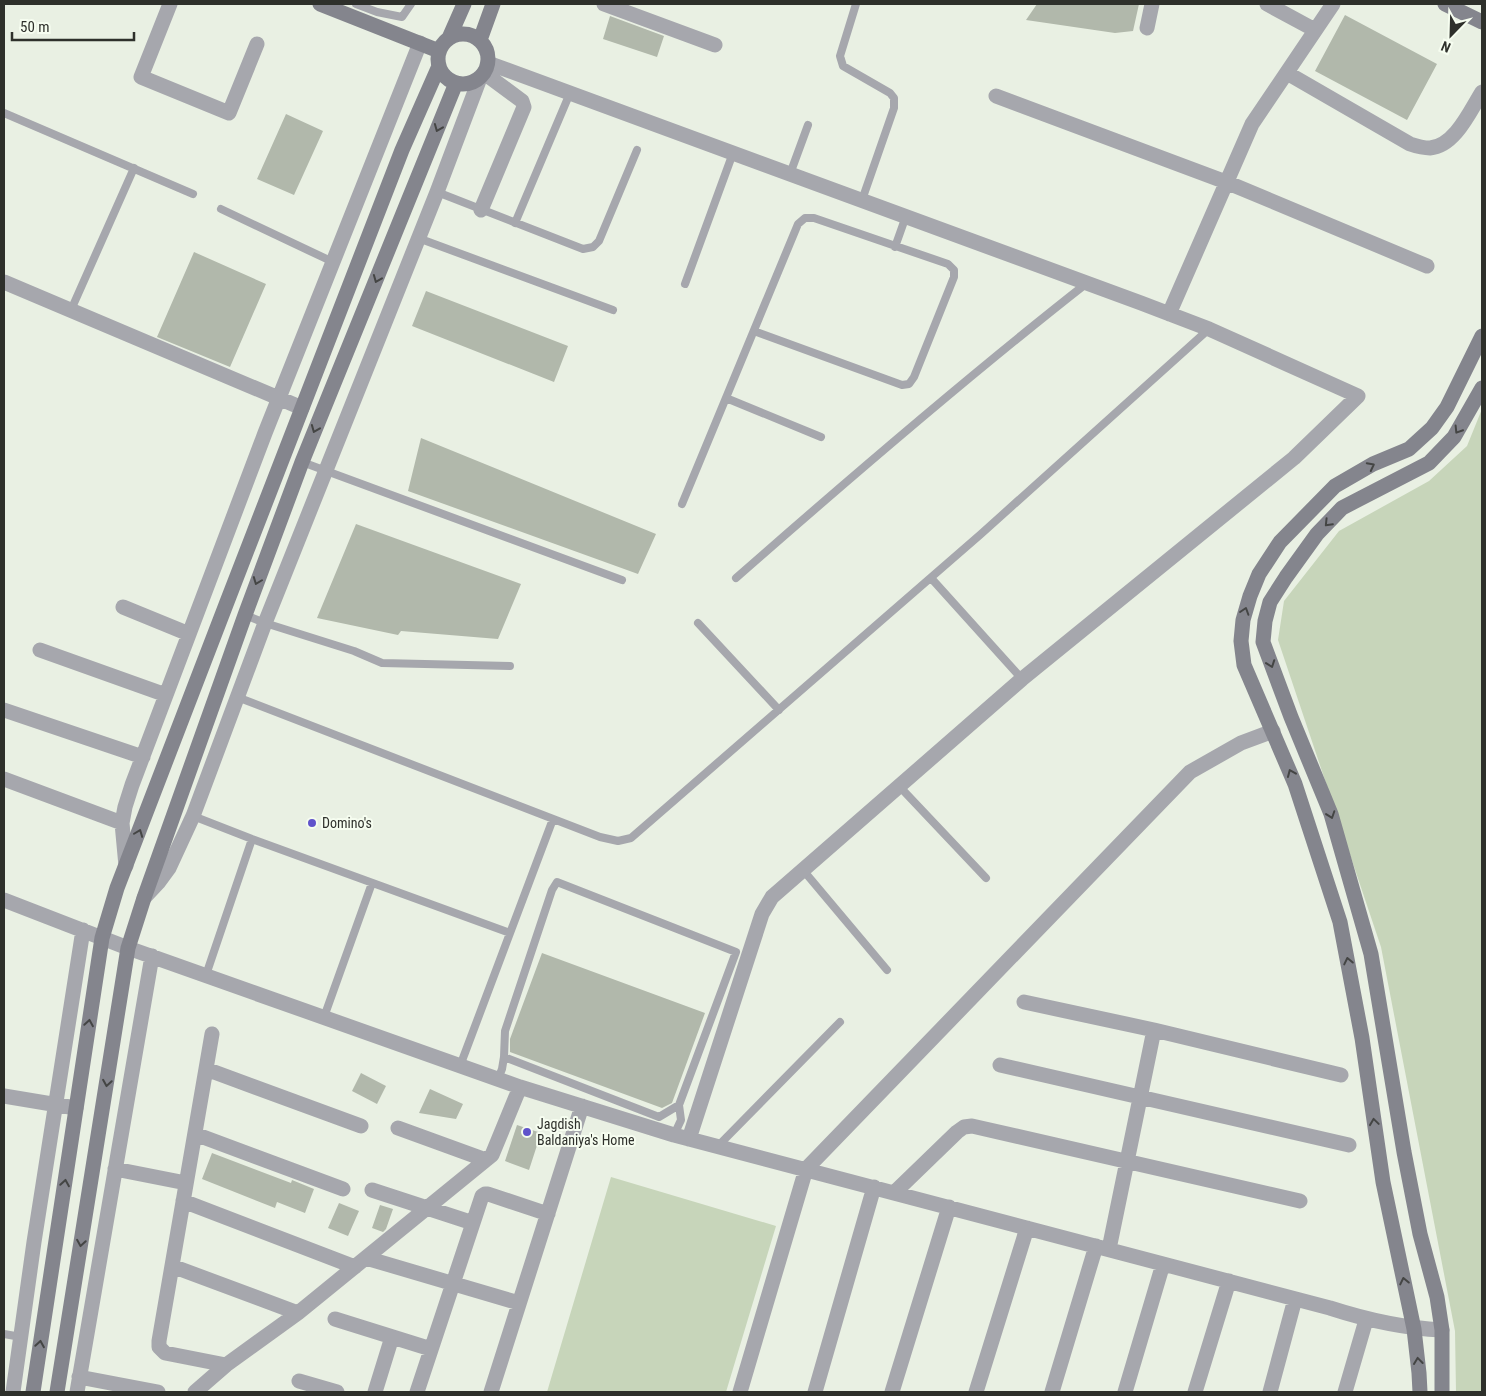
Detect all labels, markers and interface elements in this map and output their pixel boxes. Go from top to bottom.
scale bar [12,10,135,42]
north arrow [1426,10,1476,60]
text: 50 m [20,18,50,36]
text: N [1439,38,1453,56]
one-way arrow [433,123,444,132]
one-way arrow [372,274,383,283]
one-way arrow [311,424,322,433]
one-way arrow [1454,425,1464,434]
one-way arrow [1365,462,1374,472]
one-way arrow [1325,517,1334,526]
one-way arrow [253,576,263,585]
one-way arrow [1240,608,1250,616]
one-way arrow [1265,659,1275,668]
one-way arrow [1286,769,1297,778]
one-way arrow [1325,810,1335,819]
place label: Domino's [322,815,372,831]
marker: Domino's [306,817,318,829]
one-way arrow [133,829,143,837]
one-way arrow [1344,957,1354,966]
one-way arrow [83,1018,94,1026]
one-way arrow [102,1079,112,1087]
place label: Jagdish Baldaniya's Home [537,1116,635,1148]
one-way arrow [1369,1117,1380,1125]
marker: Jagdish Baldaniya's Home [521,1126,533,1138]
one-way arrow [59,1179,69,1188]
one-way arrow [76,1240,87,1248]
one-way arrow [1399,1277,1410,1286]
one-way arrow [35,1340,45,1348]
one-way arrow [1413,1356,1424,1364]

